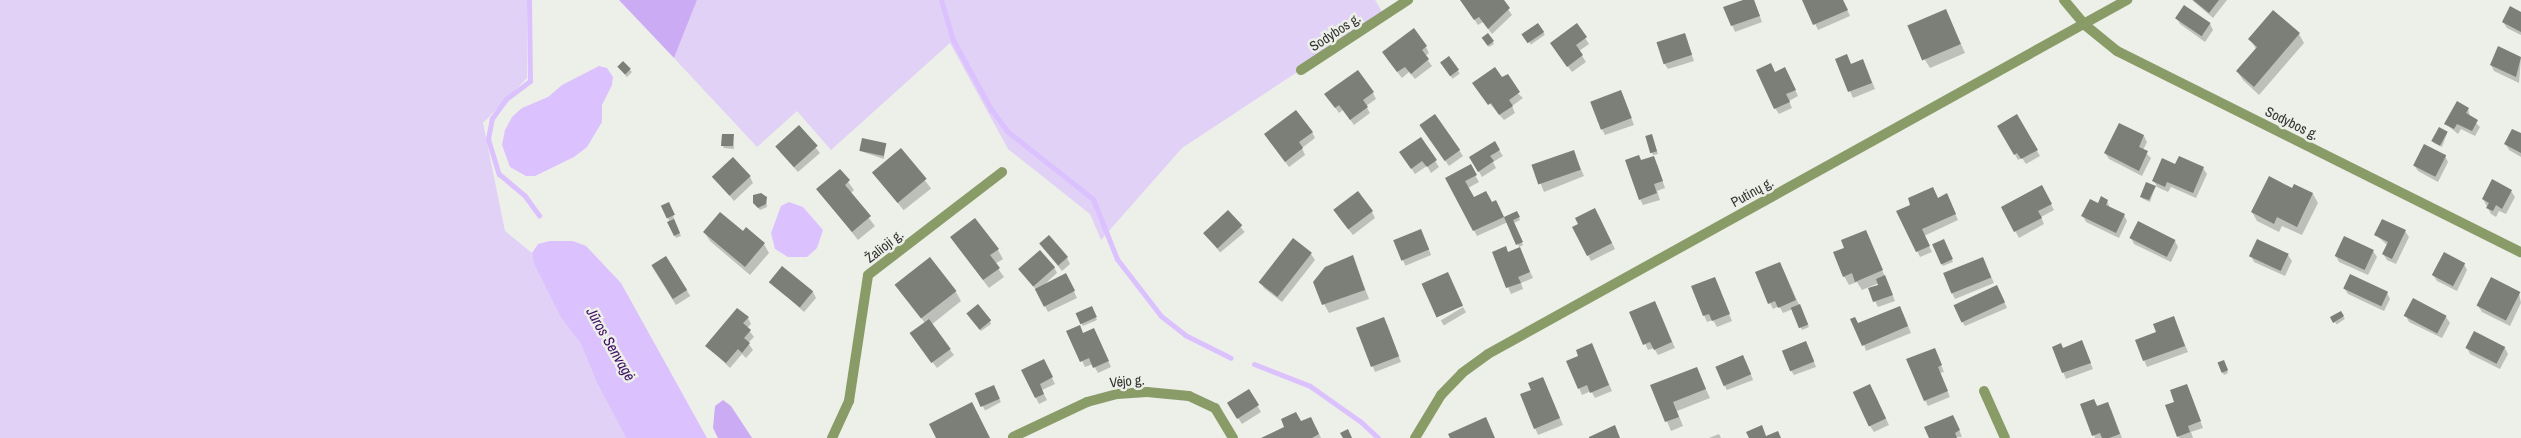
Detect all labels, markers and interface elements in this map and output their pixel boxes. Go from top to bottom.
street label: Sodybos g. [1306,9,1364,55]
street label: Sodybos g. [2263,103,2321,143]
street label: Putinų g. [1728,174,1776,210]
street label: Žalioji g. [861,226,907,266]
water label: Jūros Senvagė [583,304,639,384]
street label: Vėjo g. [1109,371,1145,391]

